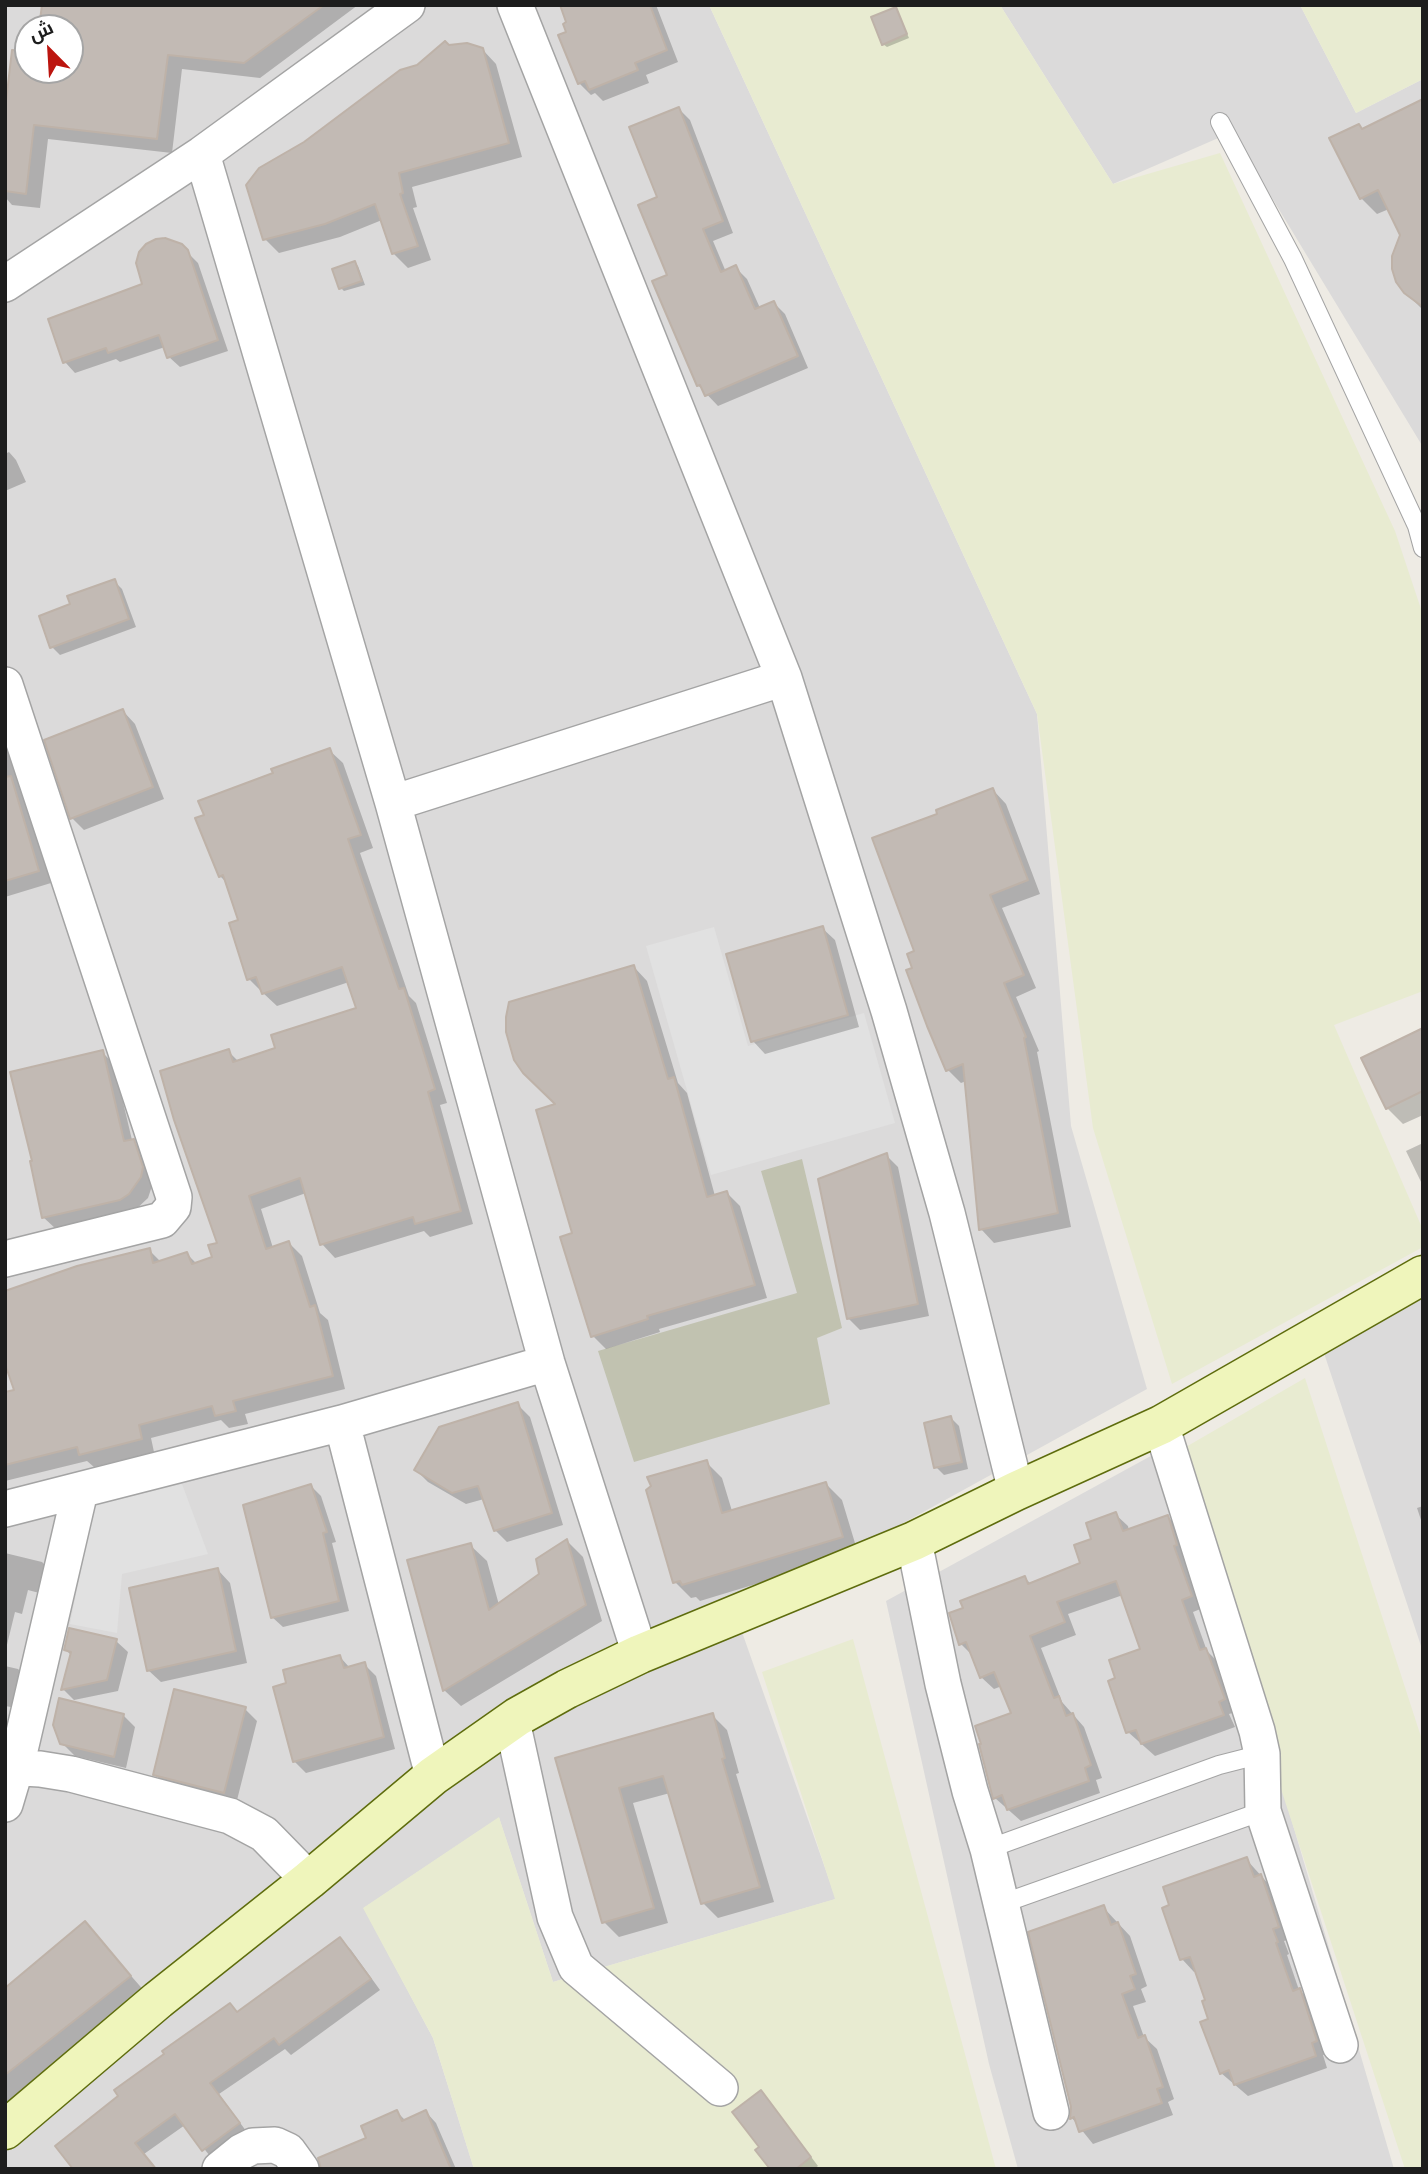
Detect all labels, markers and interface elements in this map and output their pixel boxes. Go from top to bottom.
north arrow [14,14,84,84]
text: ش [25,16,57,47]

